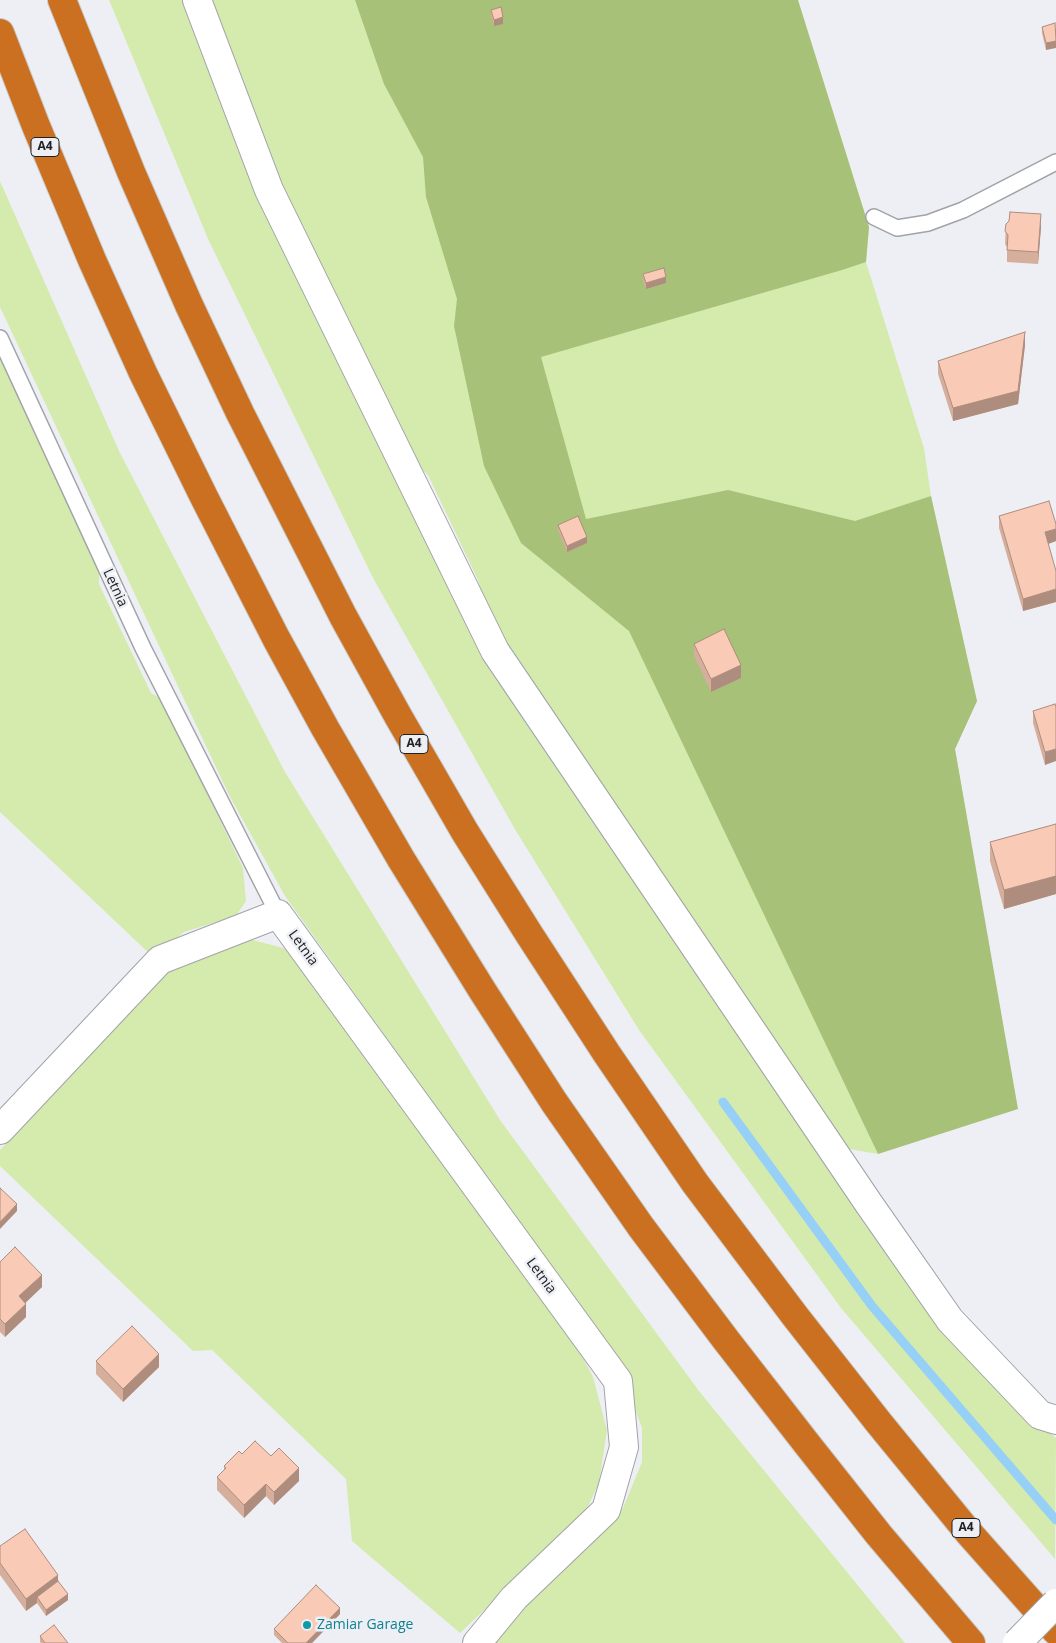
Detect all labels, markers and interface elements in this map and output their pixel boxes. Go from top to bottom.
road number: A4 [31,138,59,156]
street label: Letnia [99,566,131,610]
road number: A4 [400,734,428,754]
street label: Letnia [284,927,322,969]
street label: Letnia [522,1255,560,1297]
road number: A4 [952,1519,980,1538]
place label: Zamiar Garage [317,1617,413,1633]
marker: Zamiar Garage [301,1619,313,1631]

